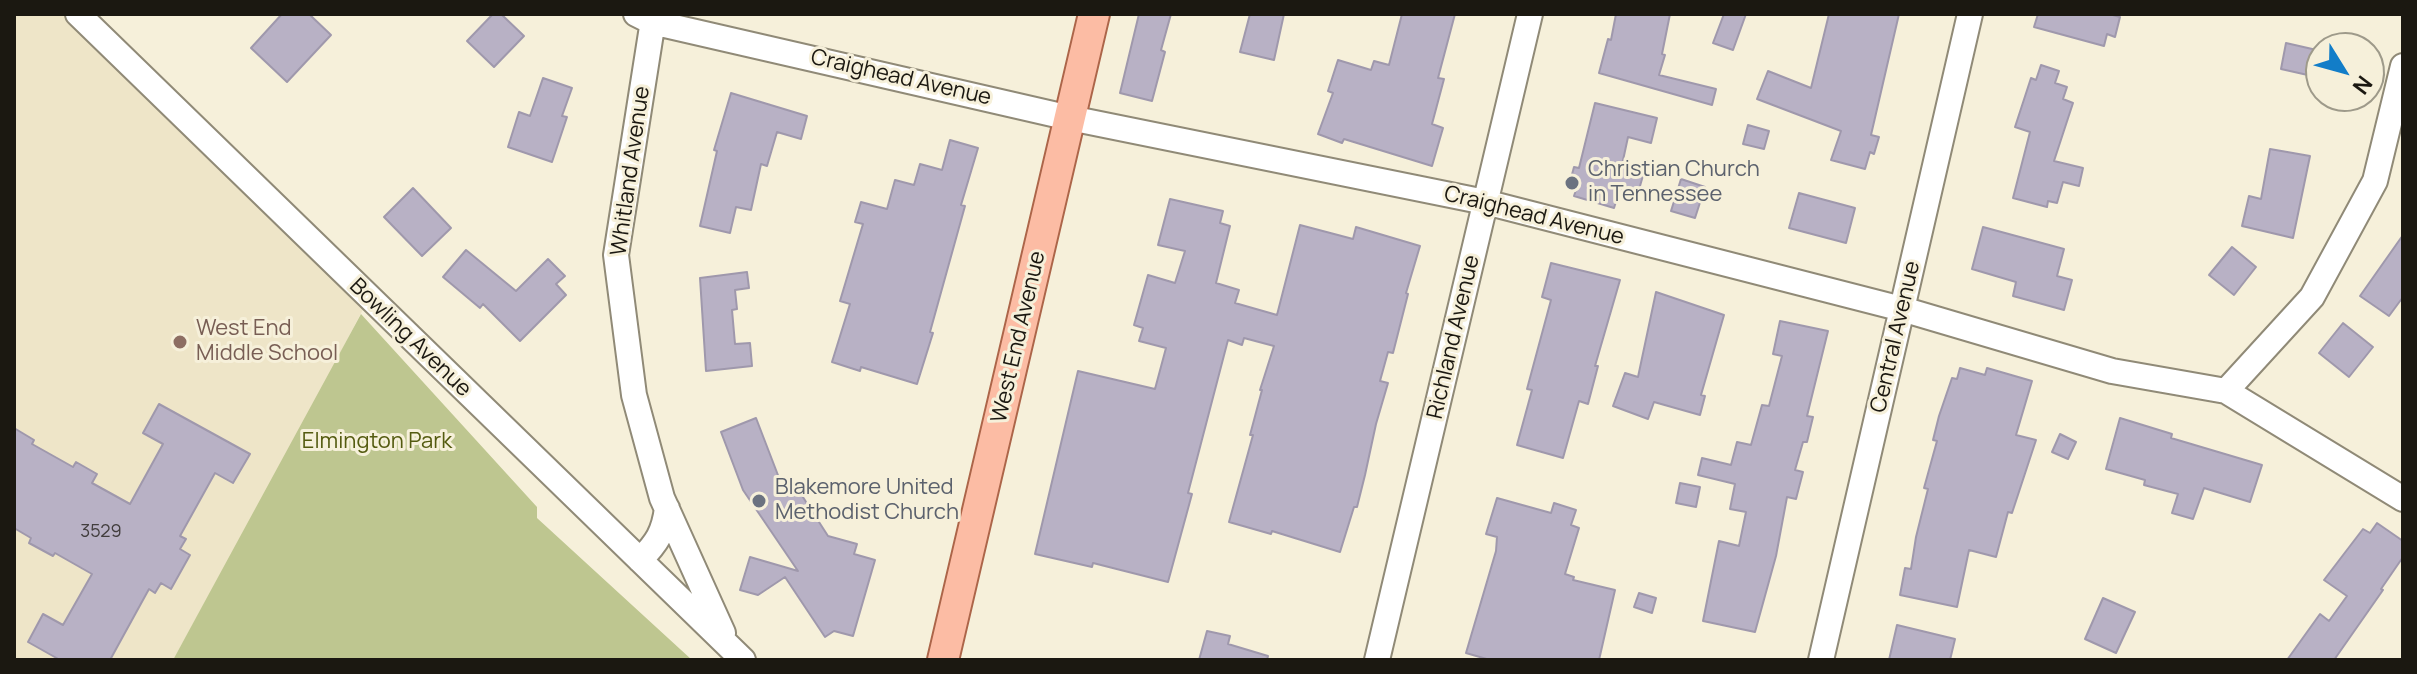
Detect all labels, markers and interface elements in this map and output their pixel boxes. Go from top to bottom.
north arrow [2305,32,2385,112]
street label: Craighead Avenue [808,44,994,112]
text: N [2346,70,2379,101]
street label: Whitland Avenue [606,85,656,257]
place label: Christian Church in Tennessee [1588,157,1760,208]
marker: Christian Church in Tennessee [1563,174,1581,192]
street label: Craighead Avenue [1441,181,1627,251]
street label: West End Avenue [986,249,1052,425]
street label: Richland Avenue [1422,252,1486,422]
street label: Central Avenue [1866,259,1926,415]
street label: Bowling Avenue [344,273,476,403]
place label: West End Middle School [196,316,338,368]
marker: West End Middle School [171,333,189,351]
park label: Elmington Park [302,429,452,455]
place label: Blakemore United Methodist Church [775,475,959,526]
marker: Blakemore United Methodist Church [750,492,768,510]
house number: 3529 [80,521,122,543]

